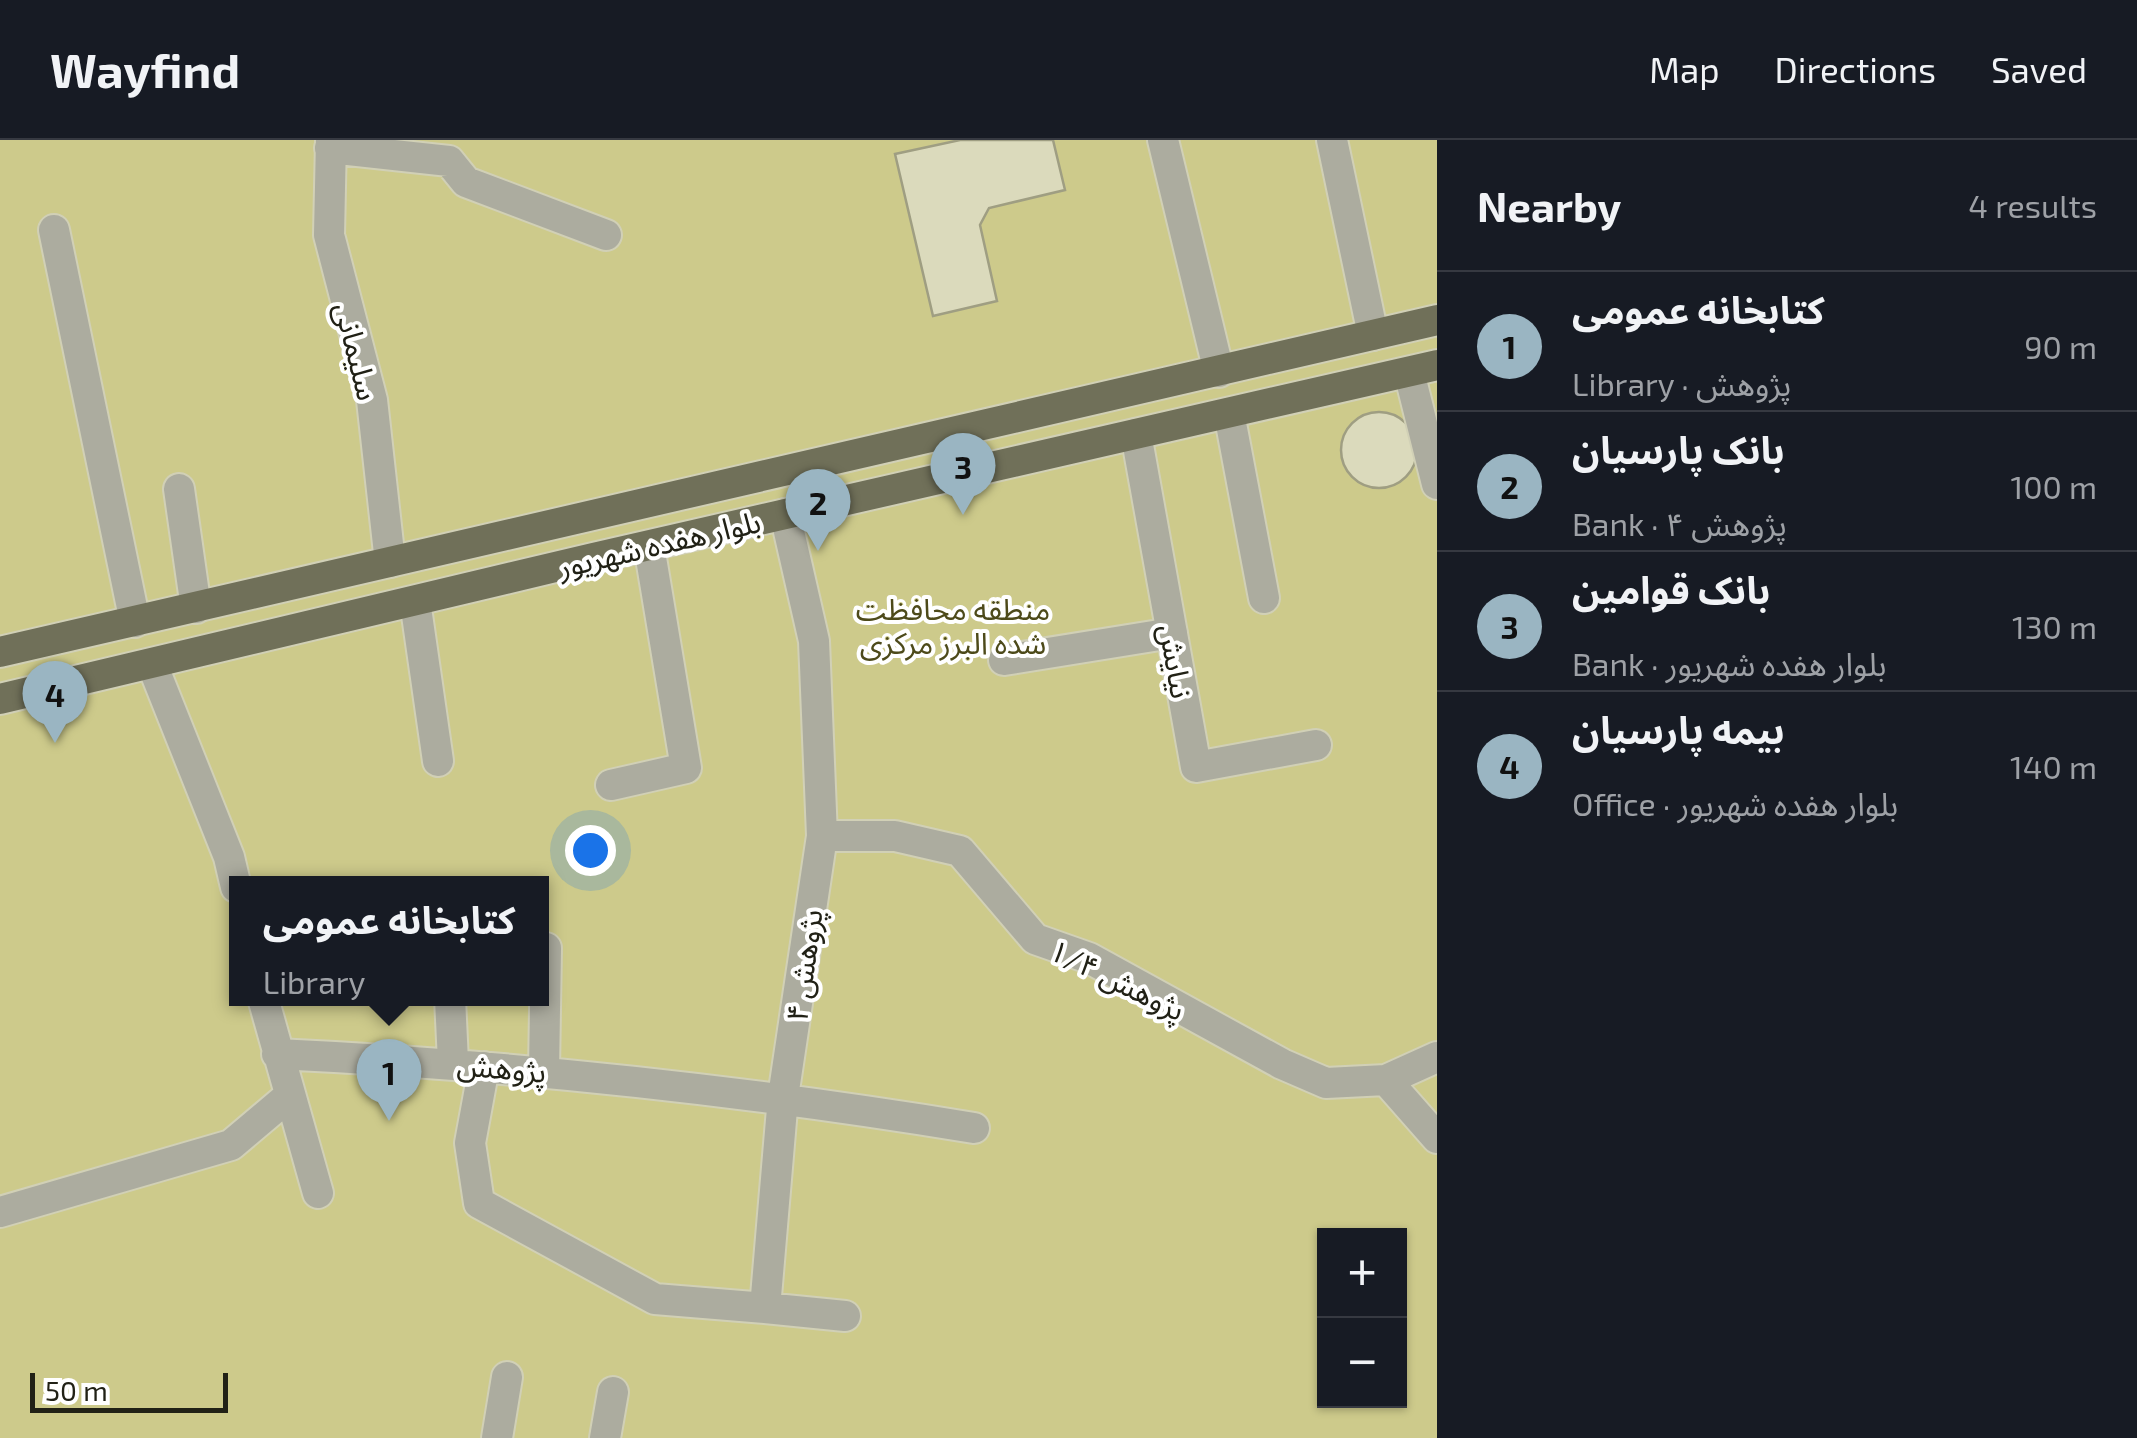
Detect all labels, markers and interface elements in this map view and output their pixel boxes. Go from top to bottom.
text: Wayfind [50,40,240,98]
text: Map [1649,48,1720,90]
text: Directions [1775,48,1936,90]
text: Saved [1991,48,2087,90]
text: Nearby [1477,180,1621,230]
text: 4 results [1968,186,2097,224]
text: کتابخانه عمومی [1572,286,1825,332]
street label: سلیمانی [327,298,388,404]
text: 1 [1503,327,1516,365]
text: 90 m [2024,327,2097,365]
text: Library · پژوهش [1572,364,1791,402]
text: بانک پارسیان [1572,426,1785,472]
pin: 3 [930,432,996,515]
text: 2 [1500,467,1519,505]
text: 100 m [2011,467,2097,505]
pin: 2 [786,468,850,551]
street label: بلوار هفده شهریور [553,502,764,585]
text: Bank · پژوهش ۴ [1572,504,1787,542]
text: بانک قوامین [1572,566,1770,612]
park label: منطقه محافظت شده البرز مرکزی [856,590,1050,661]
text: 3 [1500,607,1519,645]
text: 130 m [2012,607,2097,645]
street label: نیایش [1152,621,1201,701]
text: Bank · بلوار هفده شهریور [1572,644,1886,682]
pin: 4 [22,660,88,743]
text: بیمه پارسیان [1572,706,1785,752]
text: 4 [1499,747,1520,785]
text: 140 m [2010,747,2097,785]
text: Office · بلوار هفده شهریور [1572,784,1898,822]
your location [565,825,616,876]
popup [229,876,549,1006]
text: کتابخانه عمومی [263,896,515,942]
street label: پژوهش ۴ [777,906,832,1024]
street label: پژوهش ۱/۴ [1043,931,1192,1030]
text: Library [263,962,366,1000]
pin: 1 [356,1038,422,1121]
street label: پژوهش [456,1045,548,1092]
map controls [1317,1228,1407,1408]
button: + [1317,1228,1407,1318]
button: − [1317,1318,1407,1408]
scale bar [30,1368,228,1412]
text: 50 m [45,1373,108,1407]

